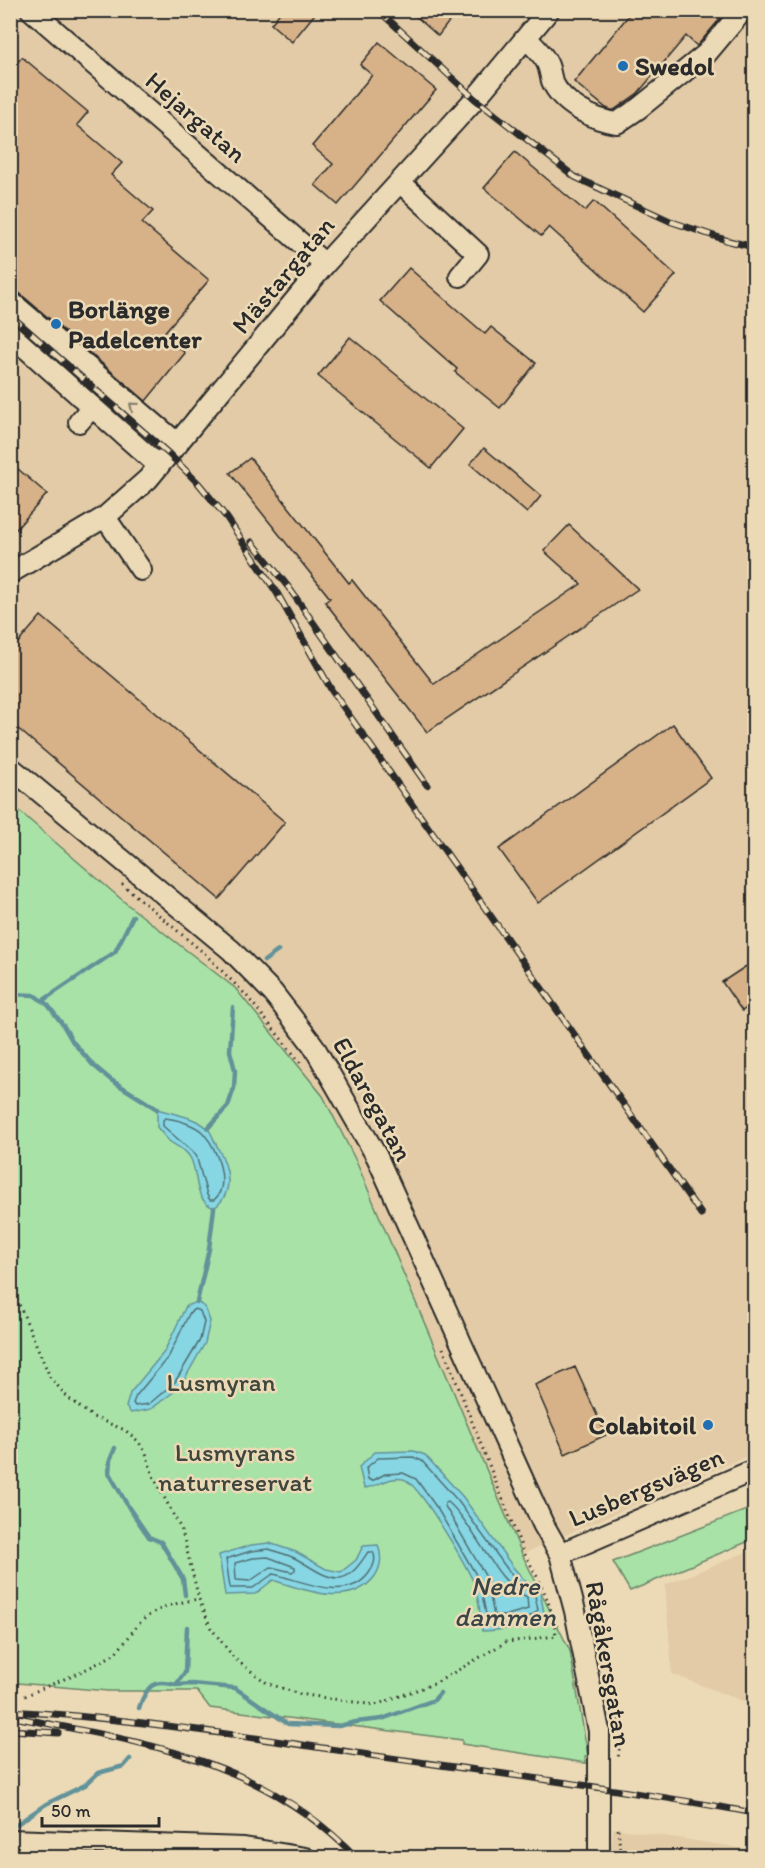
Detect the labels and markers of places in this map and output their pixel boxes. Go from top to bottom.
place label: Swedol [635,50,715,82]
marker: Swedol [616,59,630,73]
place label: Borlänge Padelcenter [68,293,202,355]
marker: Borlänge Padelcenter [49,317,63,331]
place label: Colabitoil [589,1409,697,1441]
marker: Colabitoil [701,1418,715,1432]

